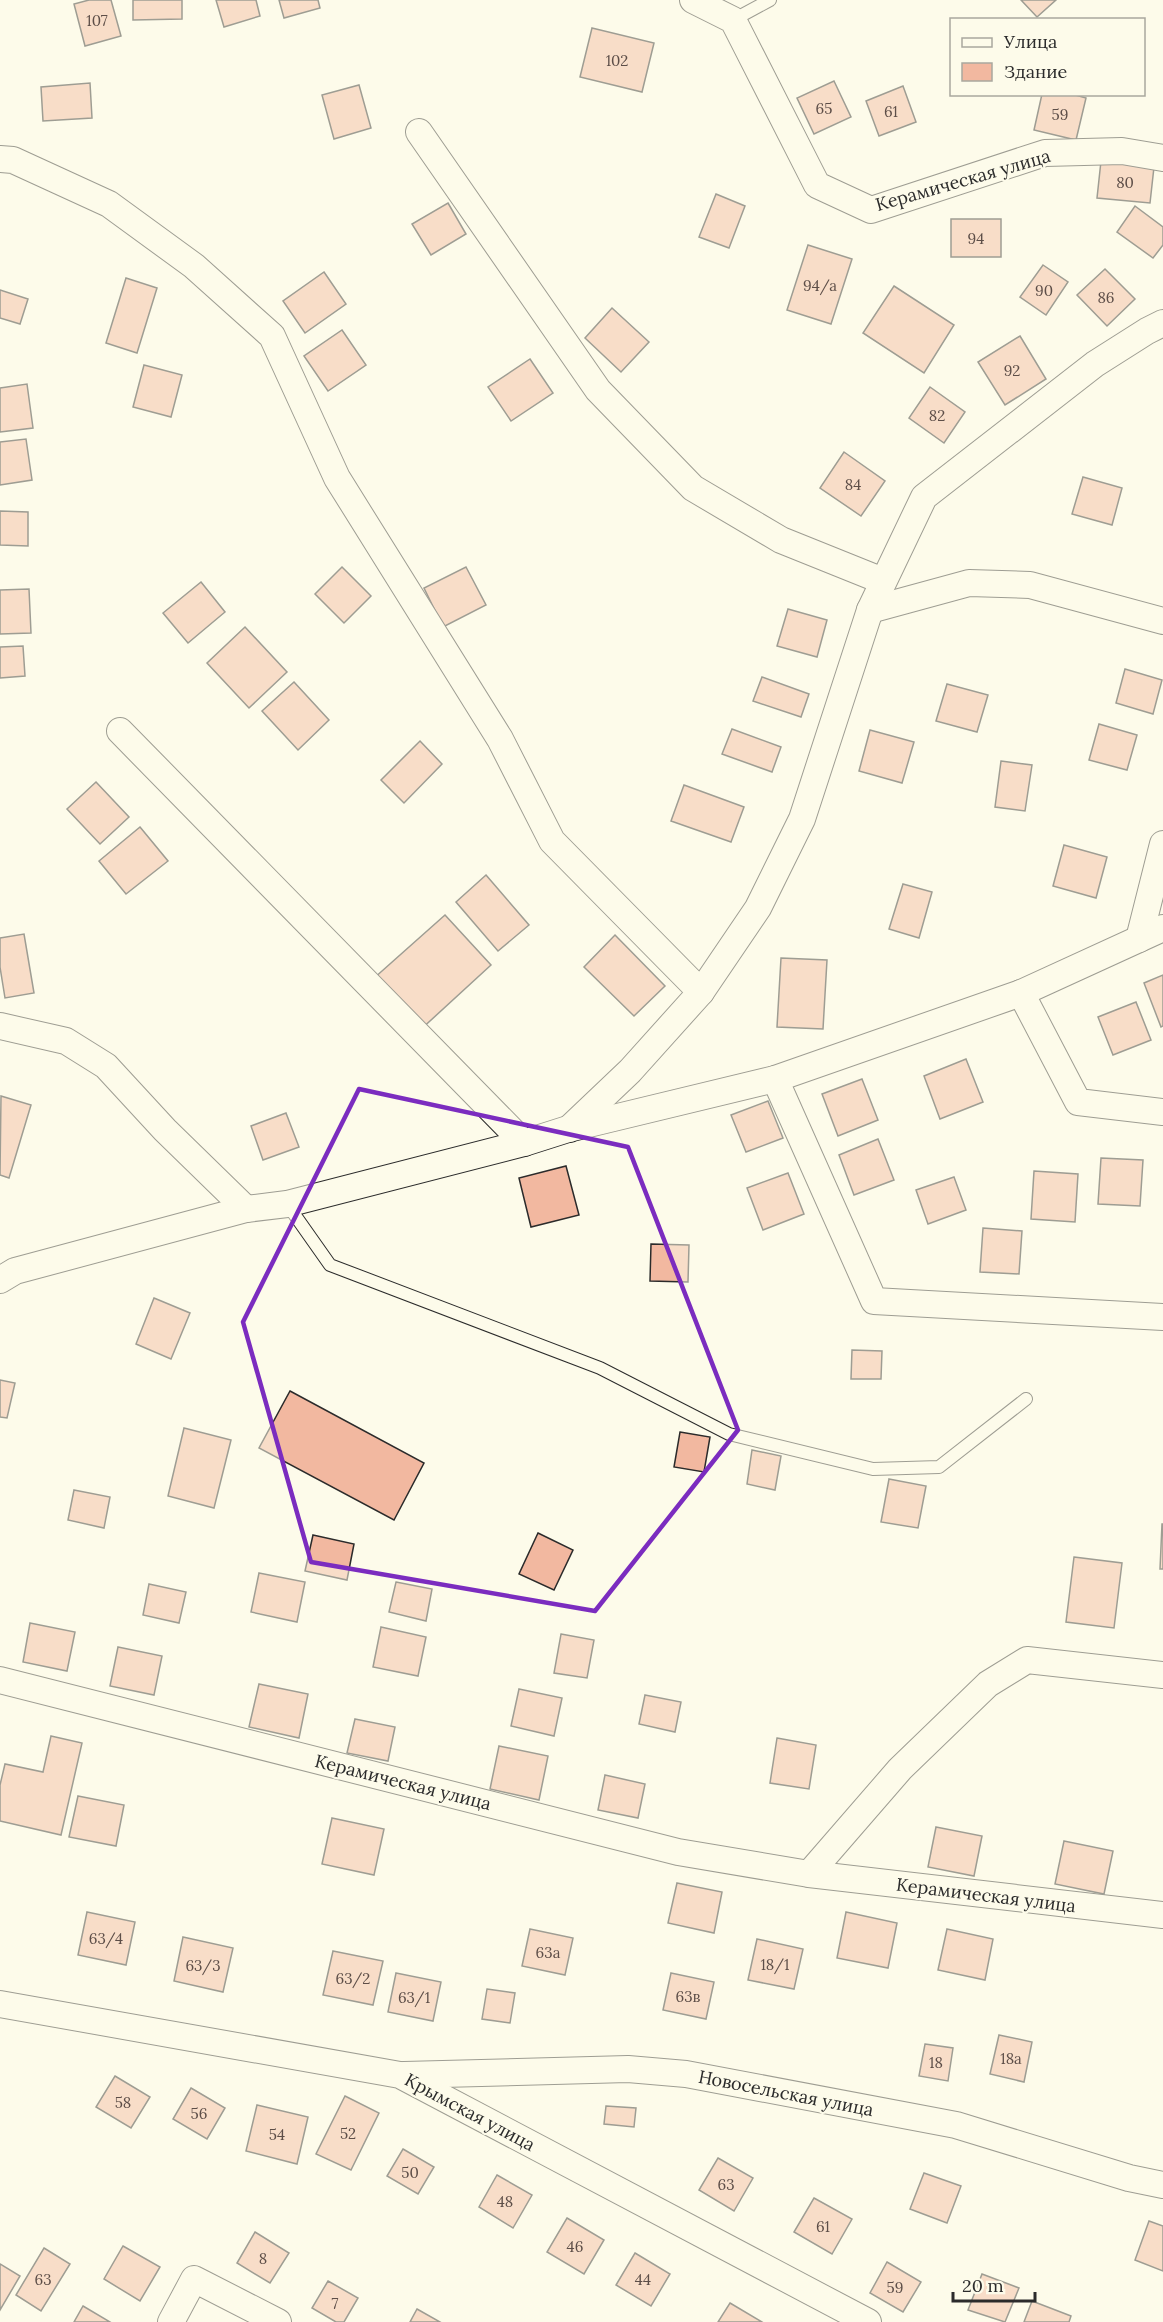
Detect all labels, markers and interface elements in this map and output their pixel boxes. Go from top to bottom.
house number: 107 [86,11,108,30]
legend [950,18,1145,96]
text: Улица [1003,30,1057,53]
house number: 102 [606,51,628,70]
text: Здание [1004,60,1067,83]
house number: 65 [816,99,832,118]
house number: 61 [884,102,898,121]
house number: 59 [1052,105,1068,124]
street label: Керамическая улица [873,144,1053,216]
house number: 80 [1116,173,1134,192]
house number: 94 [968,229,984,248]
house number: 94/а [803,276,837,296]
house number: 90 [1035,281,1053,300]
house number: 86 [1097,288,1115,307]
house number: 92 [1004,361,1020,380]
house number: 82 [929,406,945,425]
house number: 84 [845,475,861,494]
street label: Керамическая улица [312,1749,494,1815]
street label: Керамическая улица [895,1873,1077,1917]
house number: 63/4 [89,1929,123,1949]
house number: 63а [536,1943,561,1962]
house number: 18/1 [760,1955,790,1975]
house number: 63/3 [185,1956,221,1976]
house number: 63/2 [336,1969,370,1989]
house number: 63в [676,1987,701,2006]
house number: 63/1 [398,1988,430,2008]
house number: 18а [1000,2049,1022,2068]
house number: 18 [929,2053,943,2072]
street label: Новосельская улица [696,2065,876,2121]
street label: Крымская улица [401,2068,539,2156]
house number: 58 [115,2093,131,2112]
house number: 56 [191,2104,207,2123]
house number: 52 [340,2124,356,2143]
house number: 54 [269,2125,285,2144]
house number: 50 [401,2163,419,2182]
house number: 63 [717,2175,735,2194]
house number: 48 [497,2192,513,2211]
house number: 61 [816,2217,830,2236]
house number: 46 [567,2237,583,2256]
house number: 8 [259,2249,267,2268]
scale bar [953,2265,1036,2303]
house number: 63 [34,2270,52,2289]
house number: 44 [635,2270,651,2289]
text: 20 m [962,2274,1004,2297]
house number: 59 [887,2278,903,2297]
house number: 7 [332,2294,339,2313]

